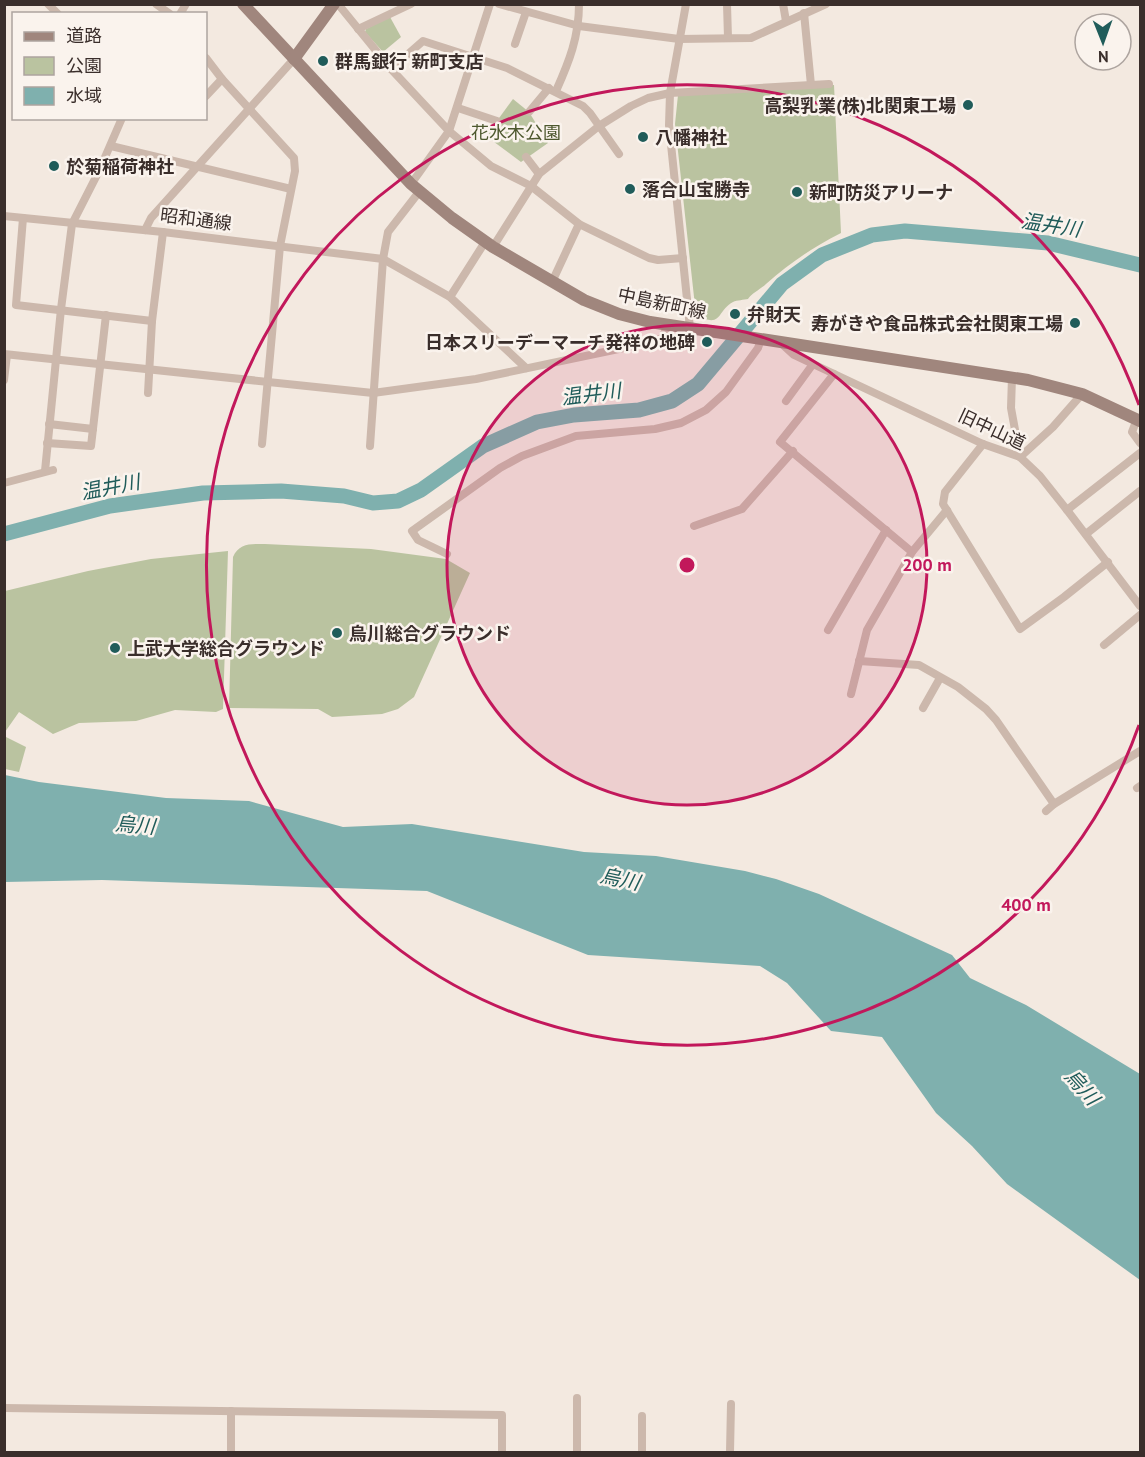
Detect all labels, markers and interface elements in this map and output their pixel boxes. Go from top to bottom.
legend [12,12,207,120]
north arrow [1073,12,1133,72]
text: 道路 [66,24,102,47]
text: N [1098,47,1109,67]
place label: 群馬銀行 新町支店 [335,50,484,73]
text: 公園 [66,54,102,77]
marker: 群馬銀行 新町支店 [316,54,330,68]
text: 水域 [66,84,102,107]
place label: 高梨乳業(株)北関東工場 [764,94,956,117]
marker: 高梨乳業(株)北関東工場 [961,98,975,112]
park label: 花水木公園 [471,121,561,144]
place label: 八幡神社 [655,126,727,149]
marker: 八幡神社 [636,130,650,144]
place label: 於菊稲荷神社 [66,155,174,178]
marker: 於菊稲荷神社 [47,159,61,173]
place label: 落合山宝勝寺 [642,178,750,201]
place label: 新町防災アリーナ [809,181,953,204]
marker: 落合山宝勝寺 [623,182,637,196]
marker: 新町防災アリーナ [790,185,804,199]
street label: 昭和通線 [159,203,233,235]
water label: 温井川 [1019,207,1085,243]
street label: 中島新町線 [616,282,708,324]
place label: 弁財天 [747,303,801,326]
marker: 弁財天 [728,307,742,321]
place label: 寿がきや食品株式会社関東工場 [811,312,1063,335]
marker: 寿がきや食品株式会社関東工場 [1068,316,1082,330]
place label: 日本スリーデーマーチ発祥の地碑 [425,331,695,354]
marker: 日本スリーデーマーチ発祥の地碑 [700,335,714,349]
water label: 温井川 [560,377,624,411]
street label: 旧中山道 [955,403,1029,455]
water label: 温井川 [78,468,144,505]
text: 200 m [902,553,952,576]
centre of rings [677,555,697,575]
place label: 烏川総合グラウンド [349,622,511,645]
marker: 烏川総合グラウンド [330,626,344,640]
place label: 上武大学総合グラウンド [127,637,325,660]
marker: 上武大学総合グラウンド [108,641,122,655]
water label: 烏川 [114,810,158,840]
water label: 烏川 [598,862,644,896]
text: 400 m [1001,893,1051,916]
water label: 烏川 [1059,1063,1106,1112]

